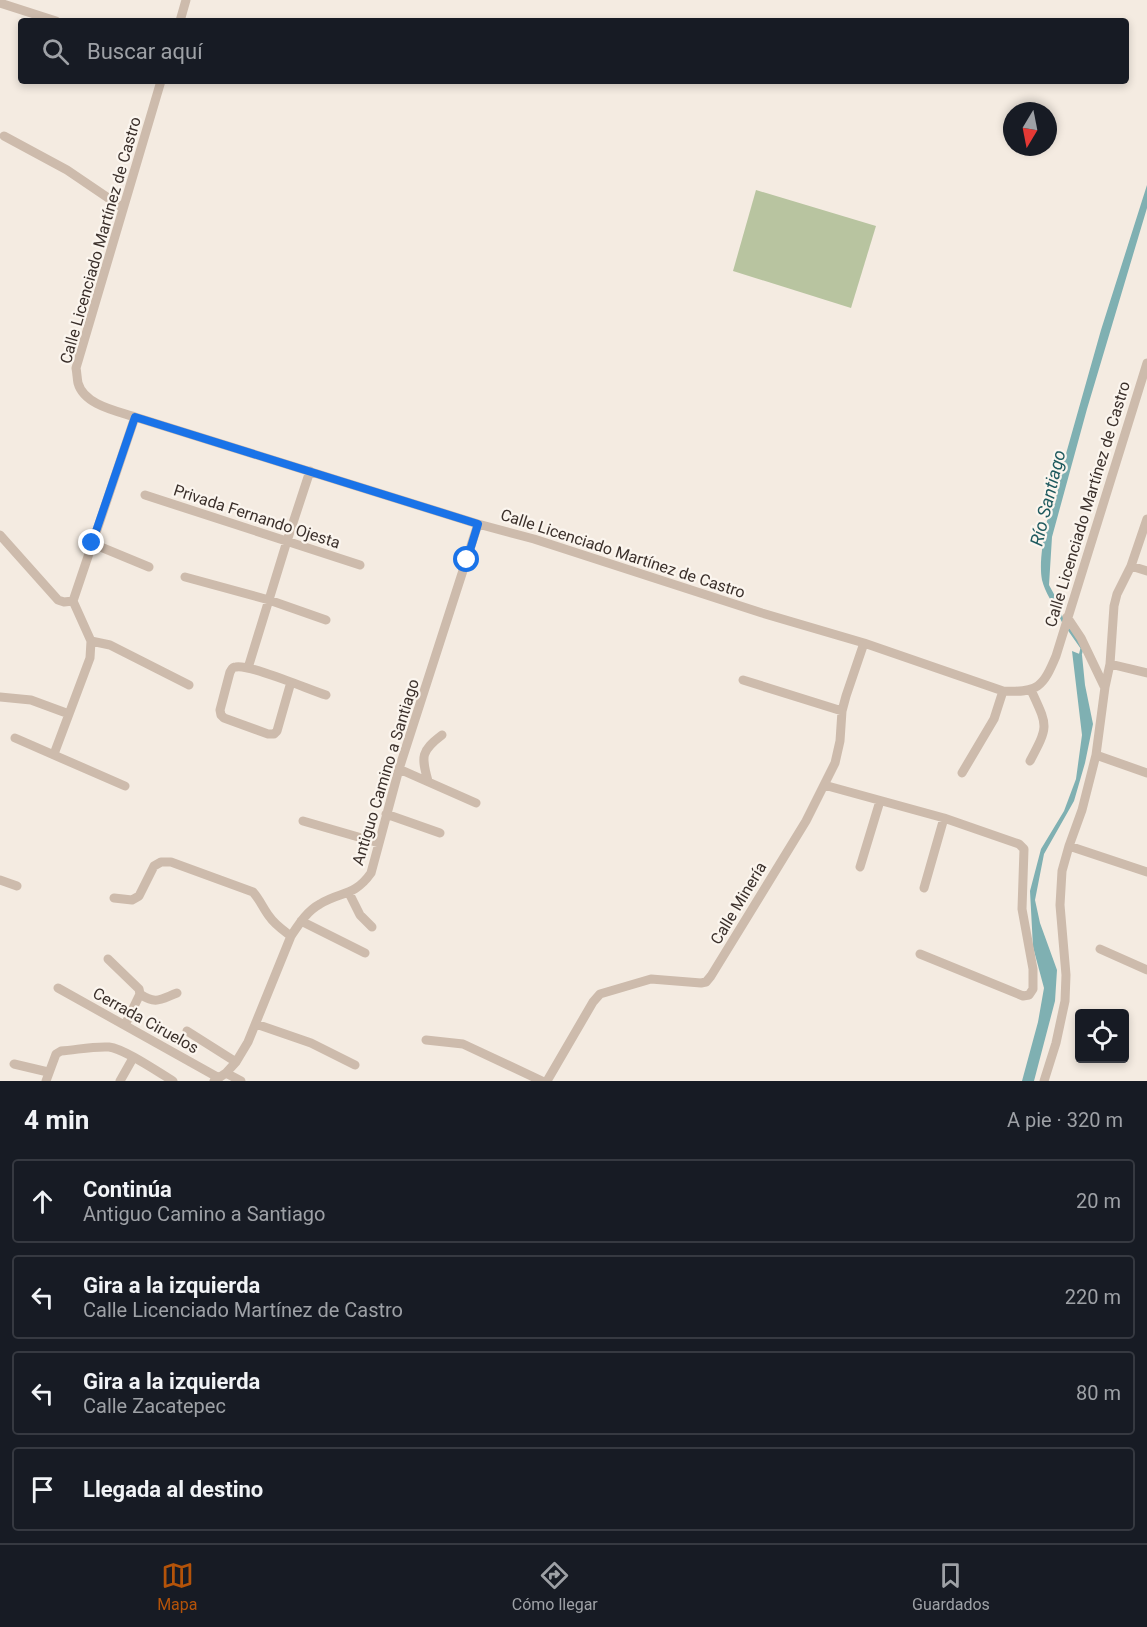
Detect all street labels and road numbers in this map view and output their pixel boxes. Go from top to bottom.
street label: Calle Licenciado Martínez de Castro [56,114,145,366]
street label: Calle Licenciado Martínez de Castro [1041,379,1134,629]
street label: Privada Fernando Ojesta [171,481,343,552]
street label: Calle Licenciado Martínez de Castro [498,505,748,602]
street label: Antiguo Camino a Santiago [348,677,423,868]
street label: Calle Minería [706,859,770,948]
street label: Cerrada Ciruelos [89,983,202,1057]

